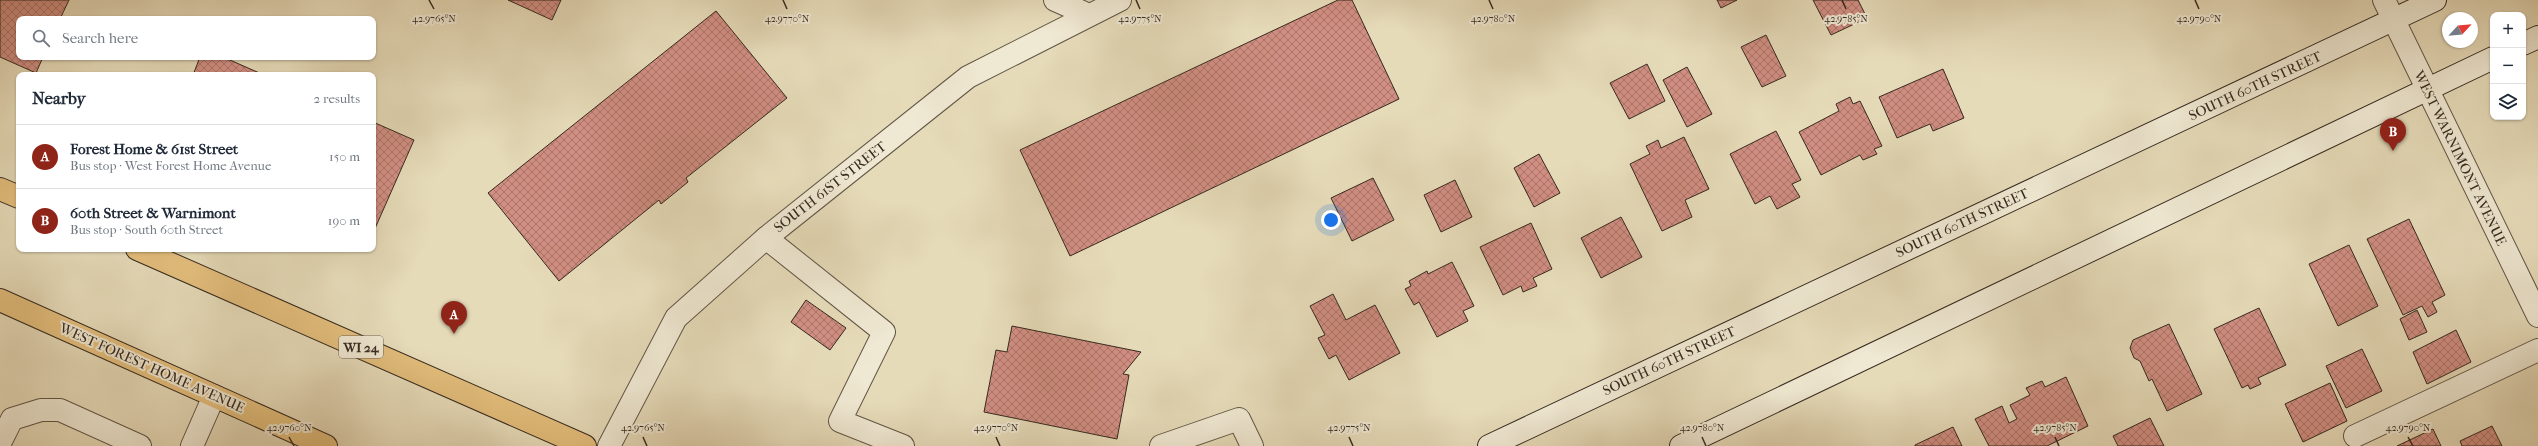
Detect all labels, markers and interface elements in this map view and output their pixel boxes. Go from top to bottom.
north arrow [2442,12,2478,48]
map controls [2490,12,2526,120]
button: + [2490,12,2526,48]
text: 42.9765°N [412,13,456,25]
text: 42.9770°N [765,13,810,25]
text: 42.9775°N [1118,13,1162,25]
text: 42.9780°N [1471,13,1516,25]
text: 42.9785°N [1824,13,1868,25]
text: 42.9790°N [2177,13,2222,25]
search box [16,16,376,60]
icon: search [30,27,52,49]
text: Search here [62,29,138,47]
street label: SOUTH 60TH STREET [2186,48,2325,124]
button: − [2490,48,2526,84]
street label: WEST WARNIMONT AVENUE [2410,67,2510,249]
button: layers [2490,84,2526,120]
text: Nearby [32,88,86,108]
text: 2 results [314,91,360,106]
pin: B [2380,118,2406,151]
street label: SOUTH 61ST STREET [770,137,890,236]
text: Forest Home & 61st Street [70,140,238,158]
text: A [41,149,49,164]
text: 150 m [329,149,360,164]
text: Bus stop · West Forest Home Avenue [70,158,271,173]
street label: SOUTH 60TH STREET [1893,185,2032,261]
text: 60th Street & Warnimont [70,204,236,222]
your location [1321,210,1341,230]
text: B [41,213,49,228]
text: 190 m [328,213,360,228]
text: Bus stop · South 60th Street [70,222,223,237]
pin: A [441,301,467,334]
street label: WEST FOREST HOME AVENUE [56,319,248,417]
street label: SOUTH 60TH STREET [1600,323,1739,399]
road number: WI 24 [339,336,383,358]
text: 42.9760°N [266,422,312,434]
text: 42.9765°N [621,422,665,434]
text: 42.9770°N [974,422,1019,434]
text: 42.9775°N [1327,422,1371,434]
text: 42.9780°N [1680,422,1725,434]
text: 42.9785°N [2033,422,2077,434]
text: 42.9790°N [2386,422,2431,434]

